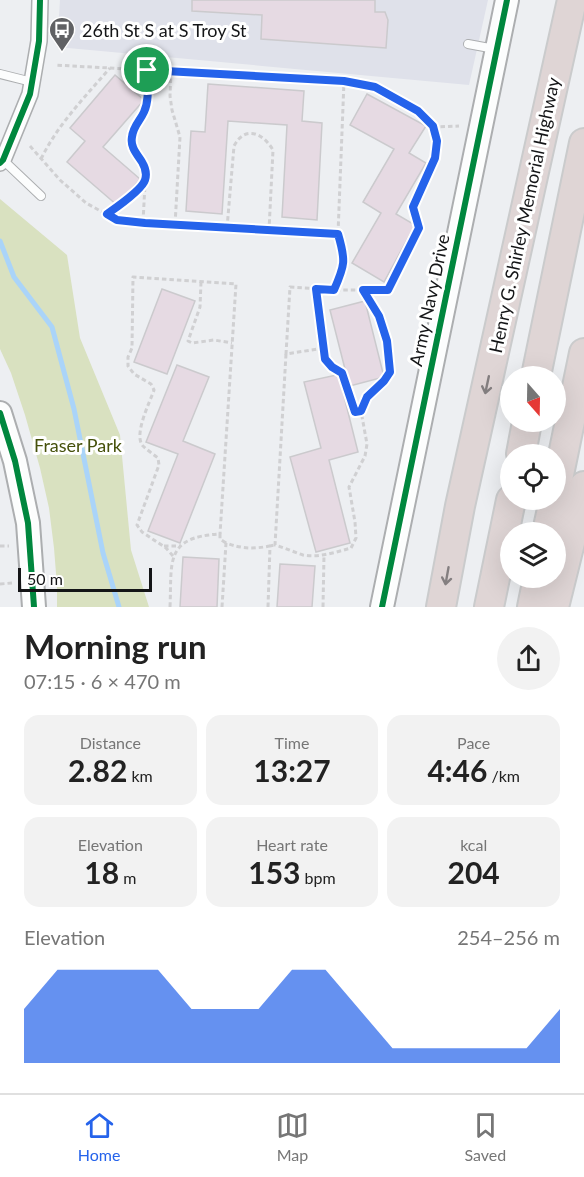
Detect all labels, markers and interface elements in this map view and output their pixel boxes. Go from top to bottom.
bus stop icon: 26th St S at S Troy St [47,15,77,53]
place label: 26th St S at S Troy St [82,19,247,41]
pin [121,44,172,95]
icon: arrive [130,53,163,86]
street label: Henry G. Shirley Memorial Highway [484,74,564,355]
street label: Army Navy Drive [404,232,454,368]
north arrow [500,366,566,432]
map controls [500,366,566,588]
one-way arrow [481,375,492,394]
park label: Fraser Park [34,434,123,456]
button: locate [500,444,566,510]
button: layers [500,522,566,588]
scale bar [18,565,152,592]
one-way arrow [441,566,452,585]
text: 50 m [27,569,63,588]
text: Morning run [24,626,207,666]
button: share [497,627,560,690]
text: 07:15 · 6 × 470 m [24,669,181,693]
text: Distance [80,733,141,752]
text: Time [275,733,309,752]
text: Pace [457,733,490,752]
text: 2.82 [68,752,127,788]
text: 13:27 [253,752,331,788]
text: 4:46 [427,752,487,788]
text: km [127,766,153,785]
text: /km [487,766,520,785]
text: Elevation [78,835,143,854]
text: Heart rate [256,835,328,854]
text: kcal [460,835,487,854]
text: 18 [84,854,119,890]
text: 153 [248,854,301,890]
text: 204 [448,854,500,890]
text: m [119,868,136,887]
text: bpm [301,868,336,887]
text: Elevation [24,925,105,949]
text: 254–256 m [457,925,560,949]
tab: Home [78,1109,120,1164]
tab: Map [276,1109,309,1164]
tab: Saved [464,1109,506,1164]

